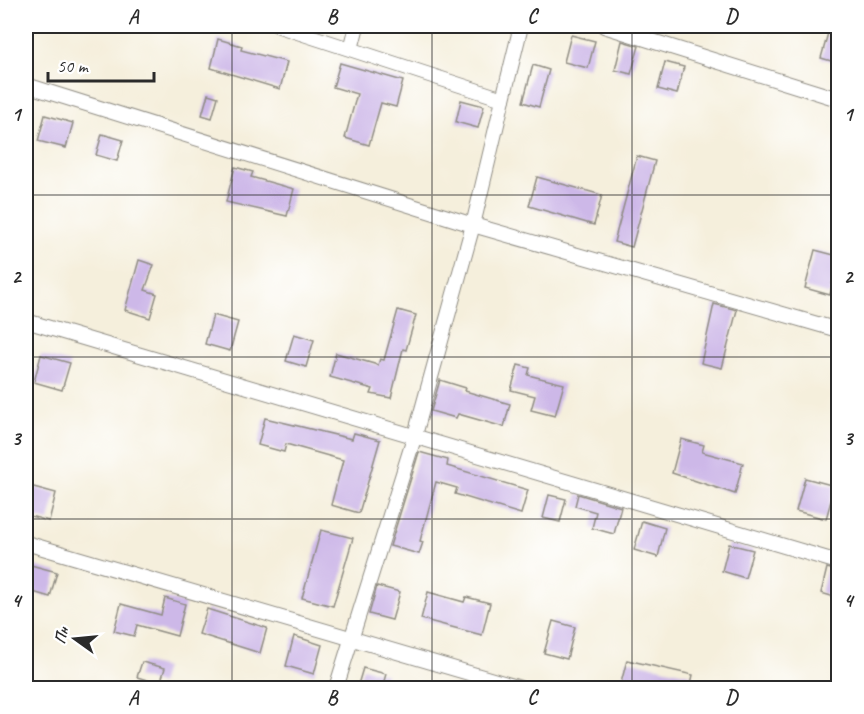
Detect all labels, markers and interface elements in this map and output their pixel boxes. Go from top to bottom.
text: A [128,4,140,29]
text: B [327,4,339,29]
text: C [527,4,539,29]
text: D [725,4,739,29]
scale bar [48,45,154,83]
text: 50 m [57,55,90,77]
text: 1 [12,102,23,127]
text: 1 [844,102,855,127]
text: 2 [12,264,23,289]
text: 2 [844,264,855,289]
text: 3 [12,426,23,451]
text: 3 [844,426,855,451]
text: 4 [12,588,24,613]
text: 4 [844,588,856,613]
north arrow [45,609,105,669]
text: Пн [50,624,74,646]
text: A [128,685,140,710]
text: B [327,685,339,710]
text: C [527,685,539,710]
text: D [725,685,739,710]

